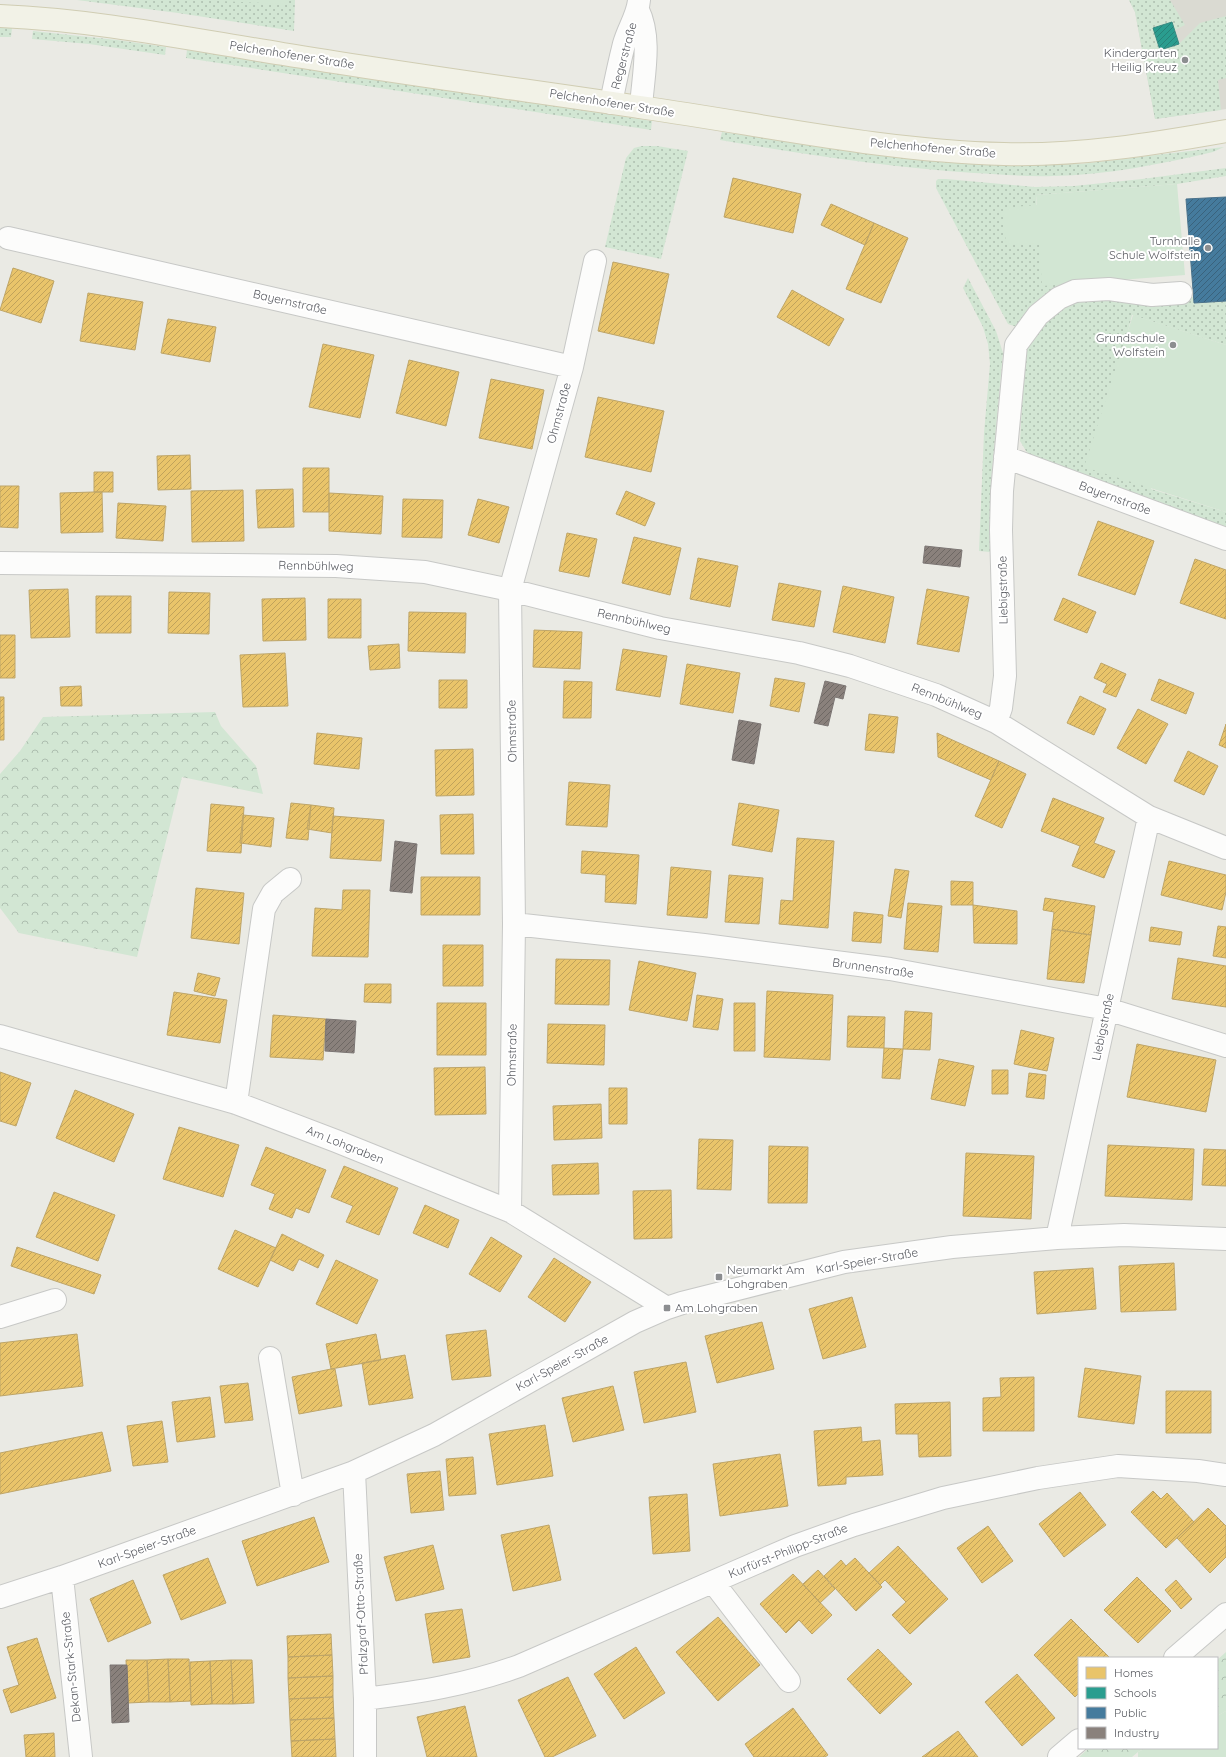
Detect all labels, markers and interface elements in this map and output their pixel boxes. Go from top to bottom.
street label: Regerstraße [607,20,640,91]
street label: Pelchenhofener Straße [229,37,356,72]
place label: Kindergarten Heilig Kreuz [1104,45,1177,74]
marker: Kindergarten Heilig Kreuz [1180,55,1190,65]
street label: Pelchenhofener Straße [549,85,676,120]
street label: Pelchenhofener Straße [870,135,997,160]
place label: Turnhalle Schule Wolfstein [1109,233,1200,262]
marker: Turnhalle Schule Wolfstein [1203,243,1213,253]
street label: Bayernstraße [252,286,329,317]
place label: Grundschule Wolfstein [1096,330,1165,359]
marker: Grundschule Wolfstein [1168,340,1178,350]
street label: Ohmstraße [543,381,574,445]
street label: Bayernstraße [1077,478,1153,518]
street label: Liebigstraße [994,555,1011,624]
street label: Rennbühlweg [278,557,354,574]
street label: Rennbühlweg [596,605,673,636]
street label: Rennbühlweg [909,679,985,722]
street label: Ohmstraße [503,699,520,762]
street label: Brunnenstraße [831,954,915,981]
street label: Liebigstraße [1088,992,1117,1062]
street label: Ohmstraße [503,1023,520,1086]
street label: Am Lohgraben [304,1122,386,1167]
street label: Karl-Speier-Straße [815,1244,919,1277]
place label: Neumarkt Am Lohgraben [727,1262,805,1291]
marker: Neumarkt Am Lohgraben [714,1272,724,1282]
place label: Am Lohgraben [675,1300,758,1315]
marker: Am Lohgraben [662,1303,672,1313]
street label: Karl-Speier-Straße [513,1331,611,1394]
street label: Kurfürst-Philipp-Straße [726,1520,850,1581]
street label: Karl-Speier-Straße [96,1522,198,1571]
street label: Pfalzgraf-Otto-Straße [350,1553,371,1675]
street label: Dekan-Stark-Straße [57,1611,84,1723]
legend [1078,1657,1218,1749]
text: Homes [1114,1665,1154,1680]
text: Schools [1114,1685,1157,1700]
text: Public [1114,1705,1147,1720]
text: Industry [1114,1725,1159,1740]

